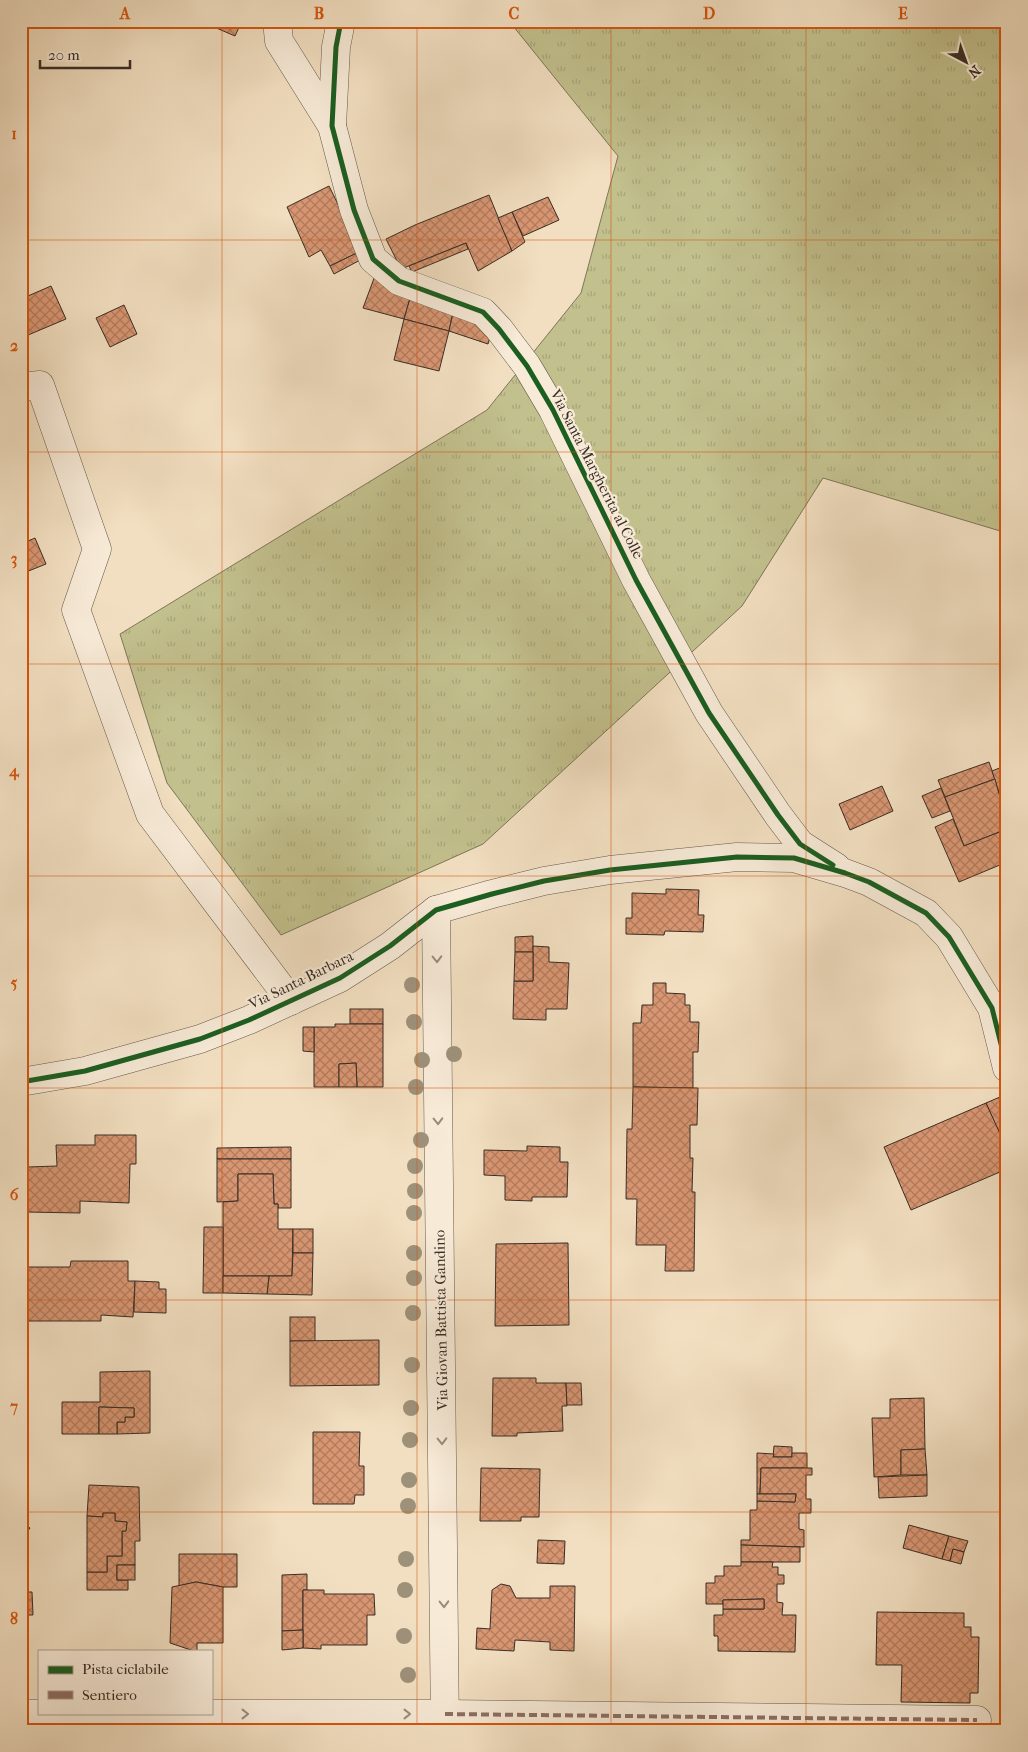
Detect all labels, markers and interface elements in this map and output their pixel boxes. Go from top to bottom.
text: A [119,4,131,23]
text: B [314,4,324,23]
text: C [509,4,520,23]
text: D [703,4,715,23]
text: E [898,4,908,23]
scale bar [40,38,130,70]
north arrow [940,38,990,88]
text: 20 m [48,46,80,64]
text: N [964,62,984,82]
text: 1 [11,124,17,143]
text: 2 [10,336,18,355]
street label: Via Santa Margherita al Colle [546,385,648,562]
text: 3 [11,549,17,569]
text: 4 [8,761,20,781]
street label: Via Santa Barbara [245,946,357,1014]
one-way arrow [432,955,442,963]
text: 5 [11,973,18,992]
one-way arrow [433,1117,444,1125]
text: 6 [10,1185,19,1204]
street label: Via Giovan Battista Gandino [430,1229,452,1411]
text: 7 [9,1397,18,1416]
one-way arrow [437,1438,447,1445]
one-way arrow [439,1600,449,1608]
text: 8 [10,1609,18,1628]
legend [38,1650,212,1714]
text: Pista ciclabile [82,1660,169,1678]
text: Sentiero [82,1686,137,1704]
one-way arrow [242,1709,249,1719]
one-way arrow [404,1709,412,1719]

